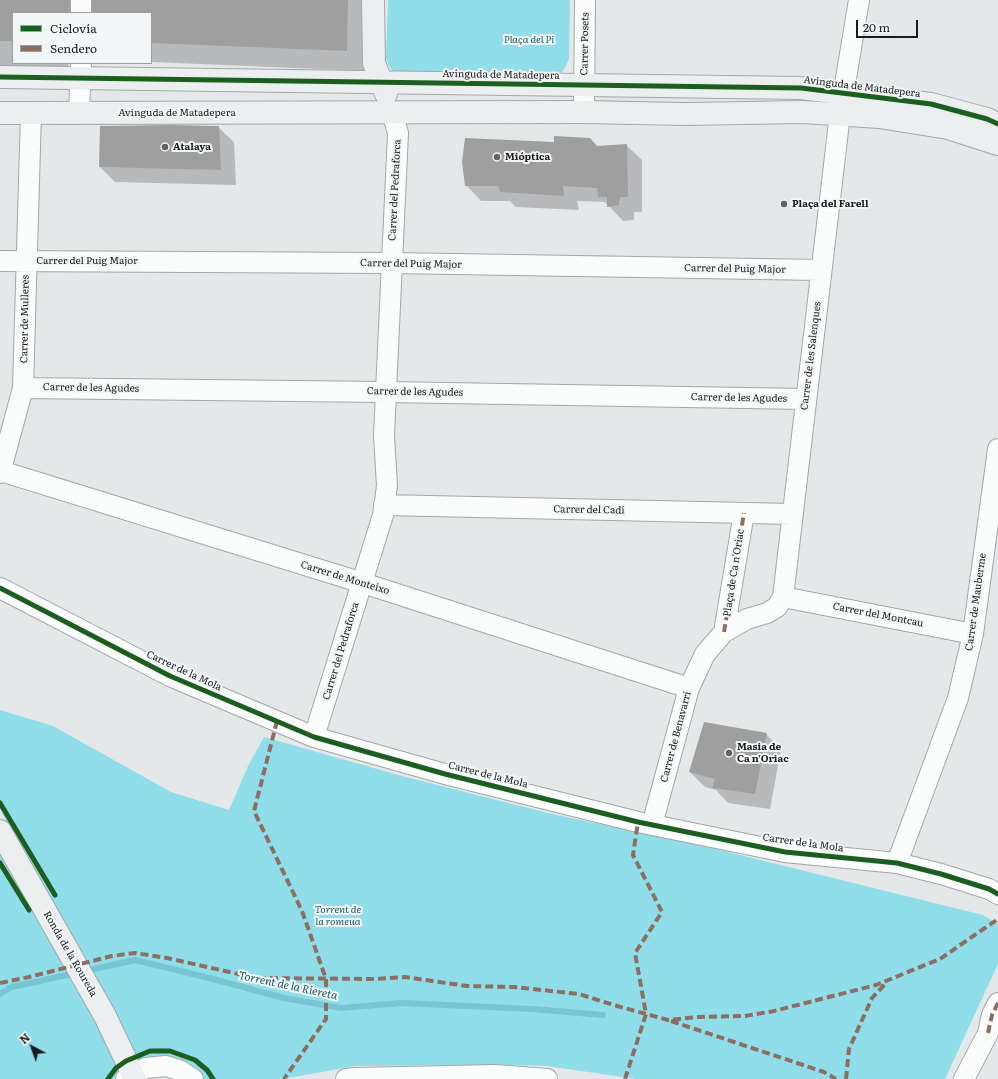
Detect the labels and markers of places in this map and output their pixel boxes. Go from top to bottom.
place label: Atalaya [173,141,211,153]
marker: Atalaya [160,142,170,152]
place label: Mióptica [505,151,550,163]
marker: Mióptica [492,152,502,162]
place label: Plaça del Farell [792,198,869,210]
marker: Plaça del Farell [779,199,789,209]
place label: Masia de Ca n'Oriac [737,741,789,764]
marker: Masia de Ca n'Oriac [724,748,734,758]

